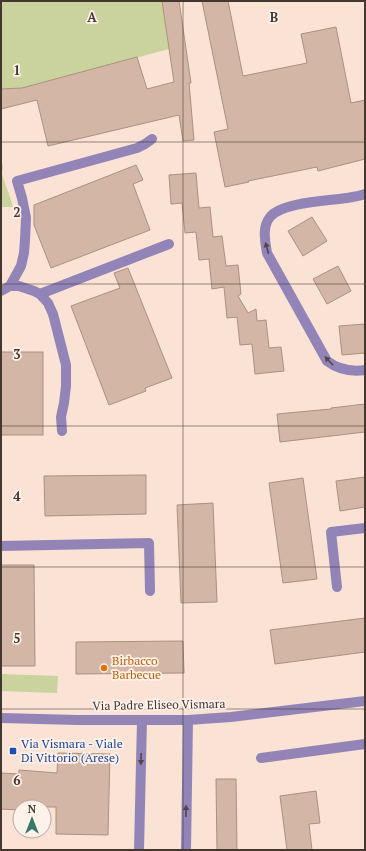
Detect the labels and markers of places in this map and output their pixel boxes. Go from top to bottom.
place label: Birbacco Barbecue [112,653,161,682]
marker: Birbacco Barbecue [99,663,109,673]
place label: Via Vismara - Viale Di Vittorio (Arese) [21,736,123,765]
marker: Via Vismara - Viale Di Vittorio (Arese) [8,746,18,756]

